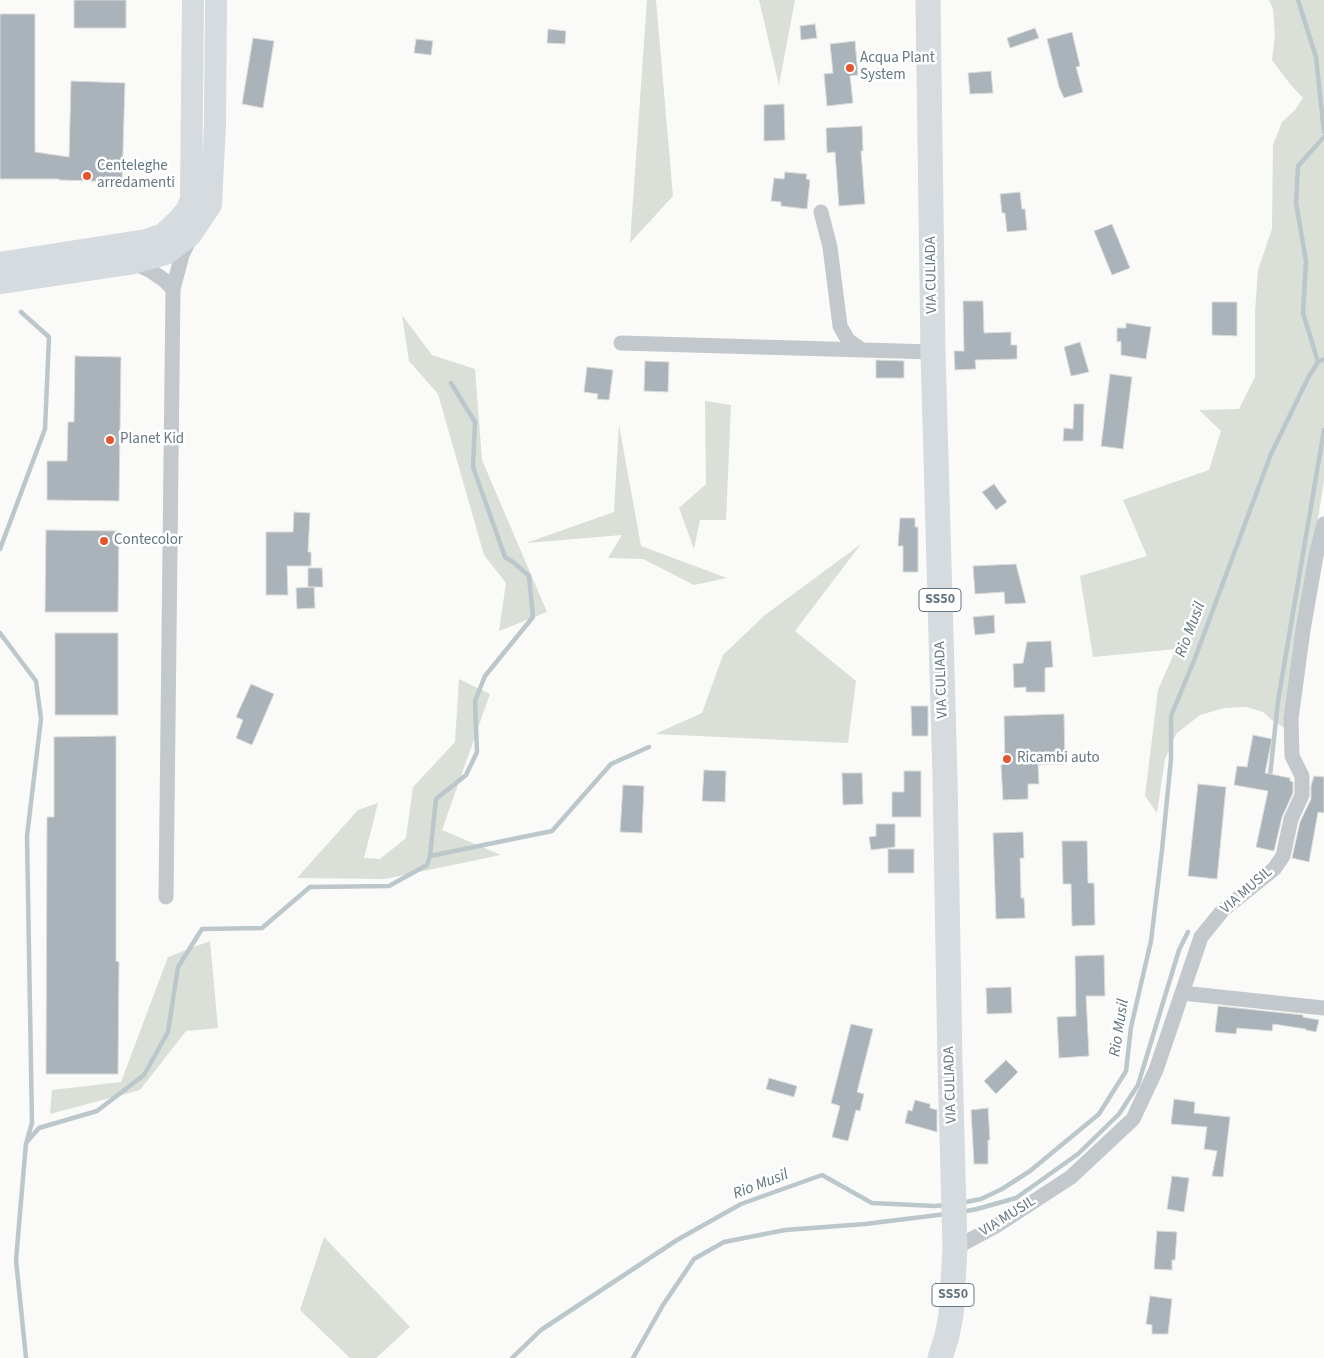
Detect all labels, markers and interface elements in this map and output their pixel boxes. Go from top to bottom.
place label: Acqua Plant System [860,50,935,85]
marker: Acqua Plant System [844,62,856,74]
place label: Centeleghe arredamenti [97,158,175,193]
marker: Centeleghe arredamenti [81,170,93,182]
street label: VIA CULIADA [922,236,942,314]
place label: Planet Kid [120,431,184,449]
marker: Planet Kid [104,434,116,446]
place label: Contecolor [114,532,183,550]
marker: Contecolor [98,535,110,547]
road number: SS50 [919,588,961,612]
water label: Rio Musil [1172,600,1210,660]
street label: VIA CULIADA [932,641,952,719]
place label: Ricambi auto [1017,750,1100,768]
marker: Ricambi auto [1001,753,1013,765]
street label: VIA MUSIL [1218,864,1276,918]
water label: Rio Musil [1106,998,1134,1058]
street label: VIA CULIADA [941,1046,961,1124]
water label: Rio Musil [731,1166,791,1204]
street label: VIA MUSIL [977,1193,1039,1241]
road number: SS50 [932,1284,974,1306]

